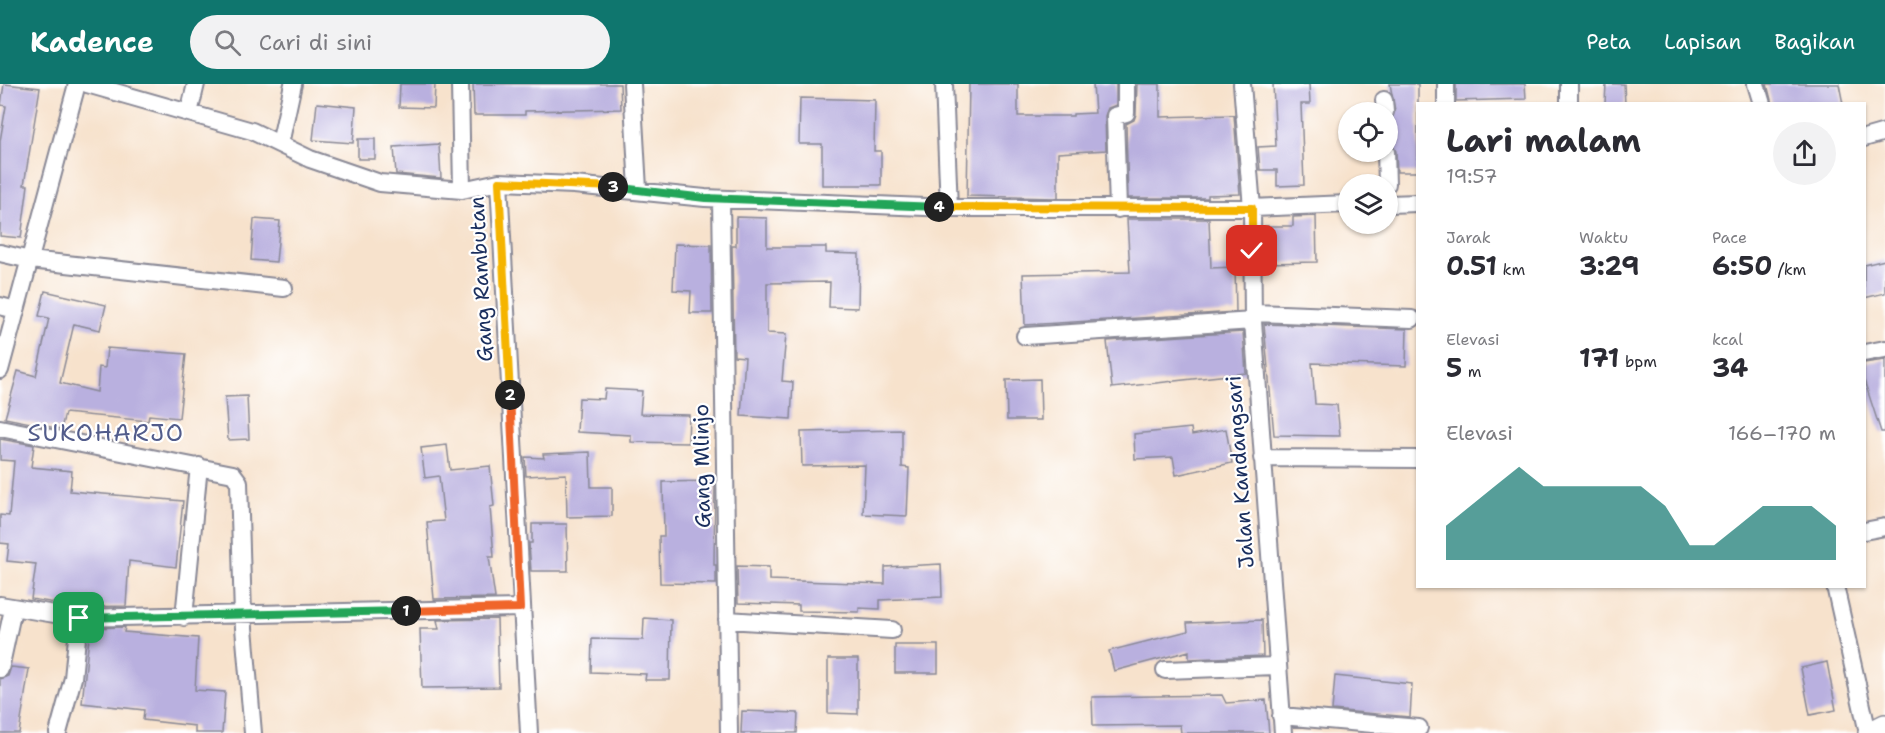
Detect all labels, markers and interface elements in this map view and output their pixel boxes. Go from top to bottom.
search box [190,15,610,69]
text: Kadence [30,23,154,61]
icon: search [211,26,244,59]
text: Cari di sini [259,28,372,57]
text: Peta [1586,28,1631,56]
text: Lapisan [1664,28,1741,56]
text: Bagikan [1774,28,1855,56]
map controls [1338,102,1398,234]
button: locate [1338,102,1398,162]
text: Lari malam [1446,118,1641,163]
button: share [1773,122,1836,185]
text: 19:57 [1446,163,1497,189]
pin: 3 [598,172,628,202]
button: layers [1338,174,1398,234]
text: 3 [607,176,619,197]
pin: 4 [924,192,954,222]
street label: Gang Rambutan [463,195,499,363]
text: 4 [933,196,945,217]
pin [1226,225,1277,276]
text: Jarak [1446,227,1491,248]
text: Waktu [1579,227,1628,248]
text: Pace [1712,227,1747,248]
icon: check [1235,234,1268,267]
text: 0.51 [1446,248,1497,283]
text: 3:29 [1579,248,1640,283]
text: 6:50 [1712,248,1772,283]
text: km [1497,259,1525,280]
text: /km [1772,259,1806,280]
text: Elevasi [1446,329,1500,350]
text: kcal [1712,329,1743,350]
text: 171 [1579,340,1619,375]
text: 5 [1446,350,1462,385]
text: 34 [1712,350,1748,385]
text: bpm [1619,351,1657,372]
text: m [1462,361,1482,382]
street label: Jalan Kandangsari [1219,375,1261,569]
pin: 2 [495,380,525,410]
text: 2 [504,384,516,405]
street label: Gang Mlinjo [687,404,717,528]
district label: SUKOHARJO [27,417,185,449]
text: Elevasi [1446,420,1513,446]
text: 166–170 m [1728,420,1836,446]
pin [53,592,104,643]
pin: 1 [391,596,421,626]
text: 1 [402,600,410,621]
icon: arrive [62,601,95,634]

